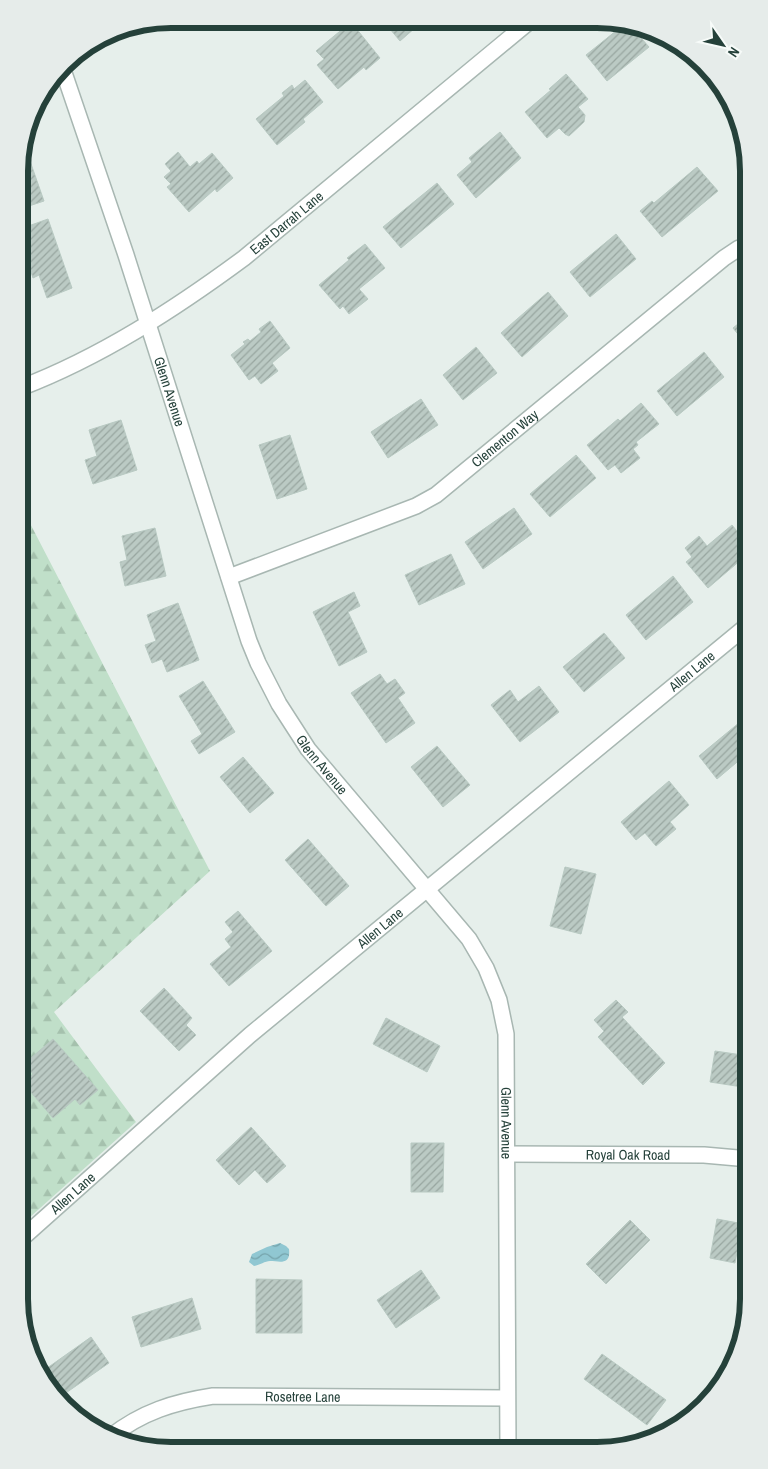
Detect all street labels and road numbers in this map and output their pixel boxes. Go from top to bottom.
street label: East Darrah Lane [246,187,327,258]
street label: Glenn Avenue [150,355,189,429]
street label: Clementon Way [468,405,542,471]
street label: Allen Lane [664,647,719,696]
street label: Glenn Avenue [292,731,352,798]
street label: Allen Lane [353,904,407,953]
street label: Glenn Avenue [497,1087,516,1159]
street label: Royal Oak Road [586,1145,670,1164]
street label: Allen Lane [46,1168,99,1219]
street label: Rosetree Lane [265,1387,341,1406]

